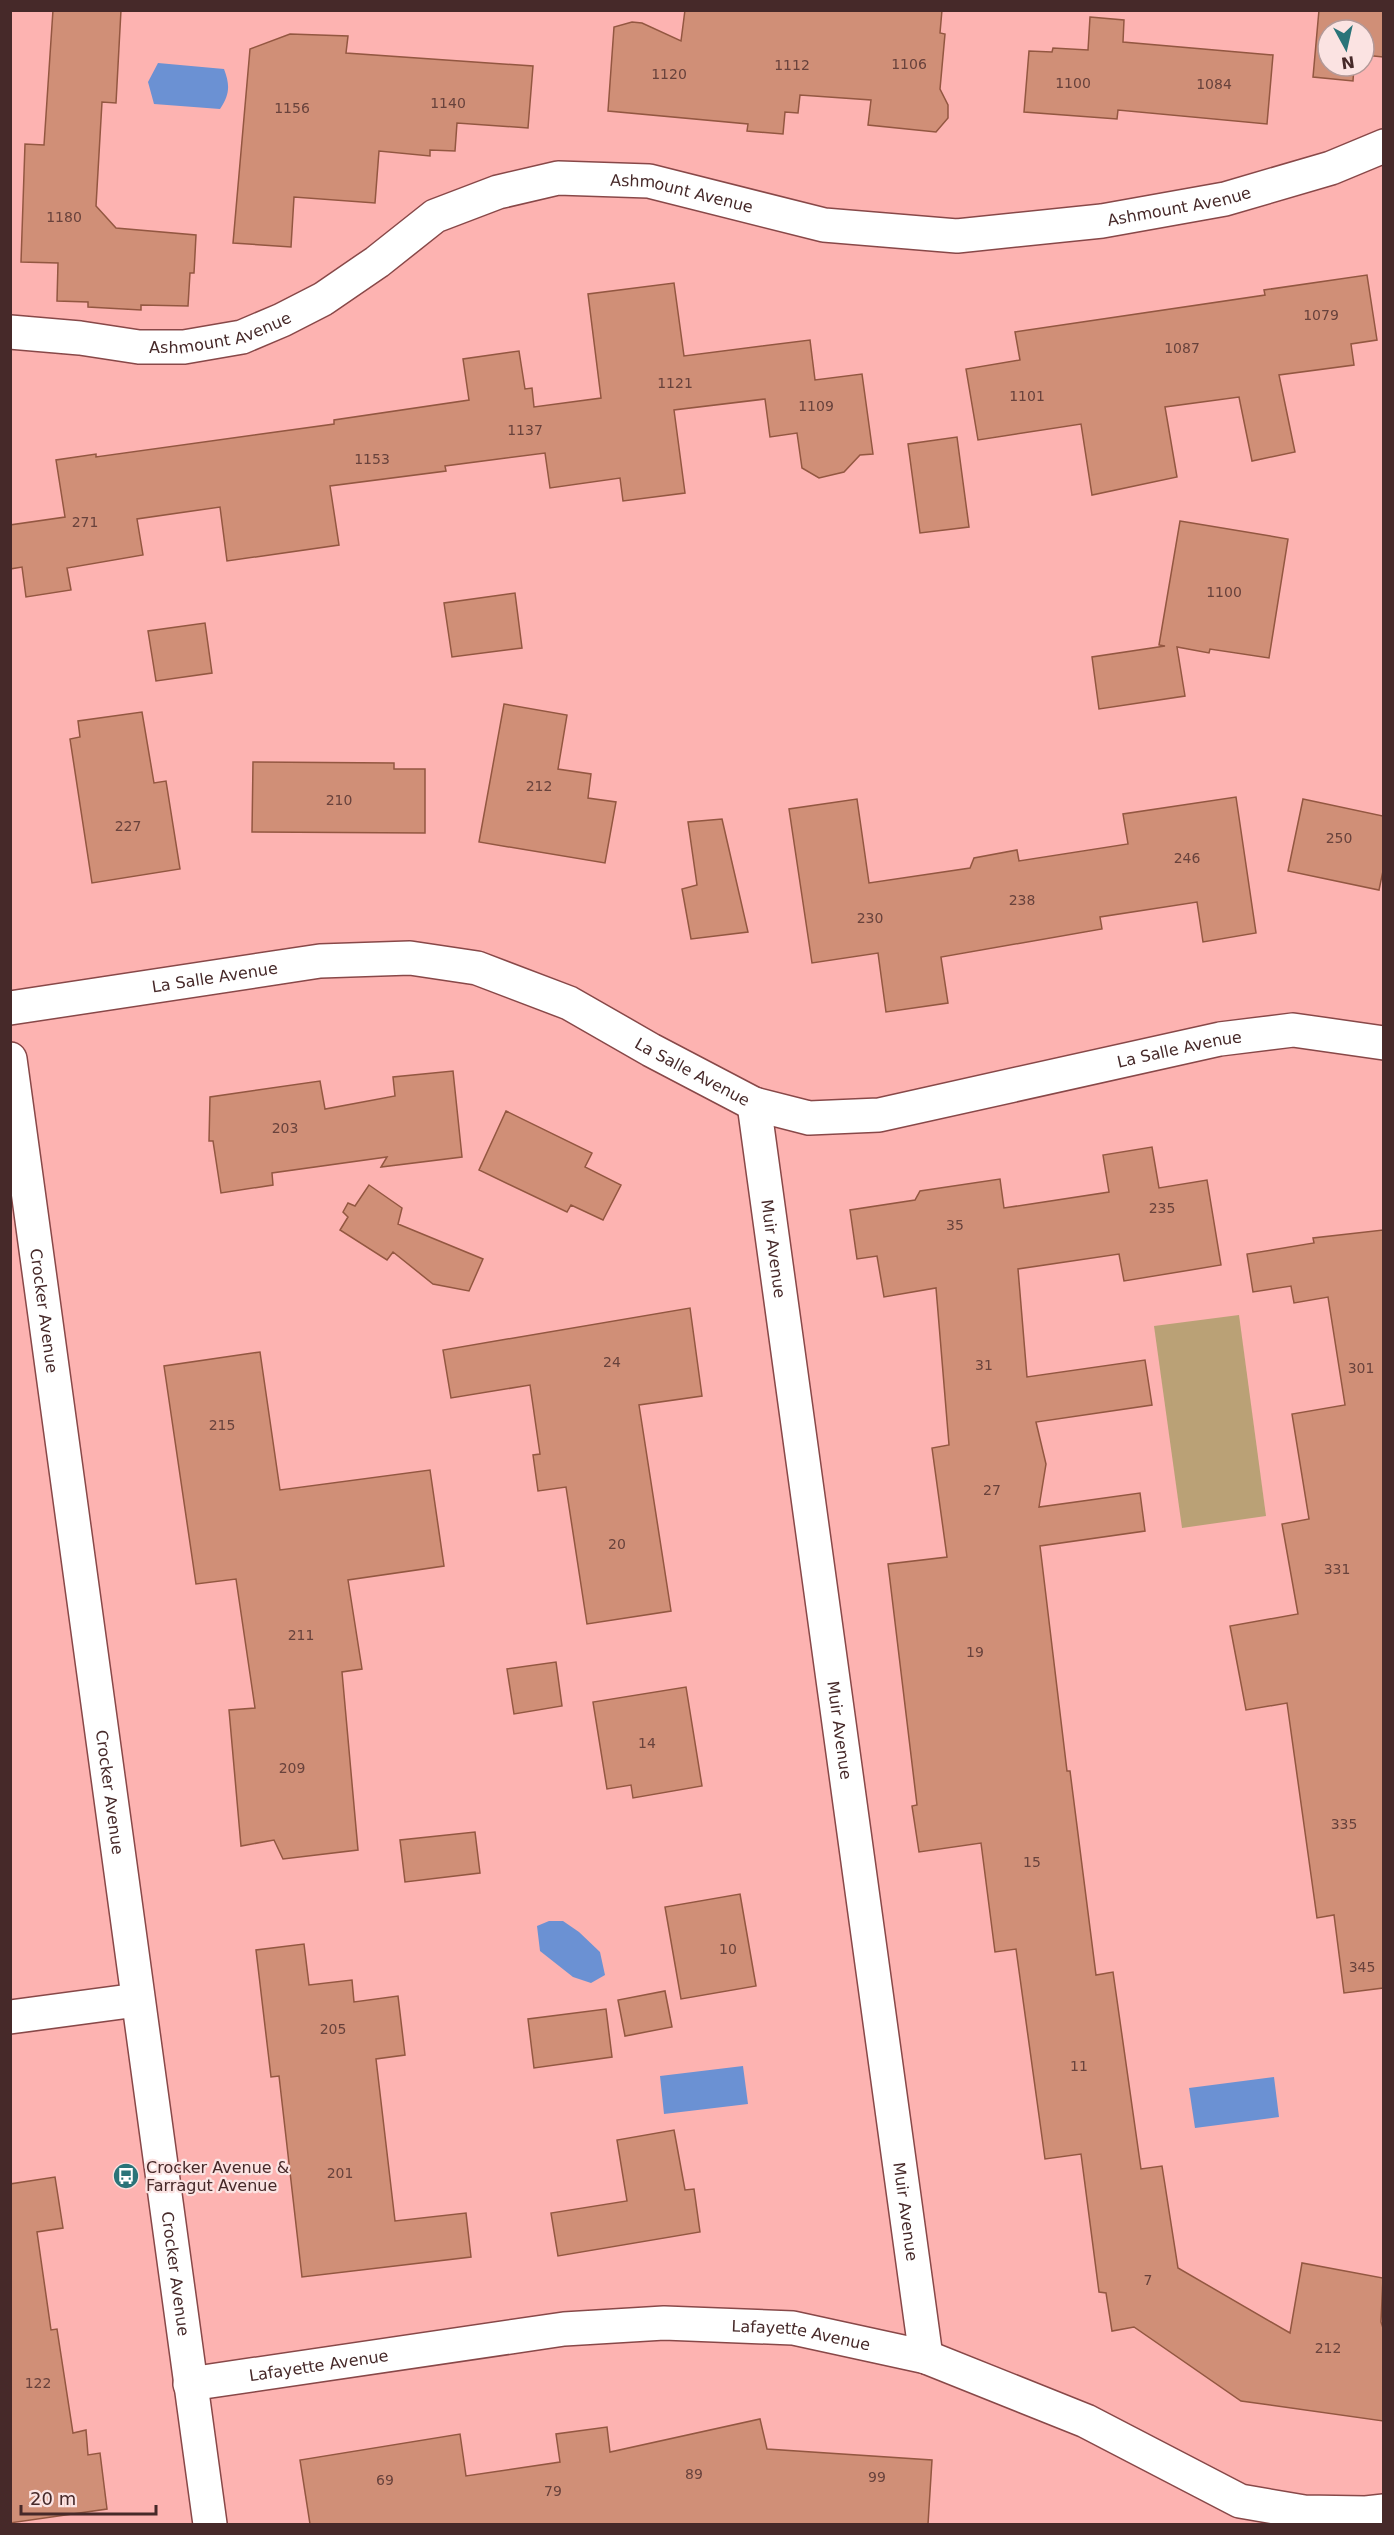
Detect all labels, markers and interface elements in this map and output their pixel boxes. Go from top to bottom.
north arrow [1316,18,1376,78]
text: N [1340,52,1356,73]
house number: 1106 [891,56,927,72]
house number: 1112 [774,57,810,73]
house number: 1120 [651,66,687,82]
house number: 1100 [1055,75,1091,91]
house number: 1084 [1196,76,1232,92]
house number: 1140 [430,95,466,111]
house number: 1156 [274,100,310,116]
street label: Ashmount Avenue [610,171,755,217]
street label: Ashmount Avenue [1106,183,1253,230]
house number: 1180 [46,209,82,225]
house number: 1079 [1303,307,1339,323]
street label: Ashmount Avenue [149,308,294,358]
house number: 1087 [1164,340,1200,356]
house number: 1121 [657,375,693,391]
house number: 1101 [1009,388,1045,404]
house number: 1109 [798,398,834,414]
house number: 1137 [507,422,543,438]
house number: 1153 [354,451,390,467]
house number: 271 [72,514,98,530]
house number: 1100 [1206,584,1242,600]
house number: 212 [526,778,552,794]
house number: 210 [326,792,352,808]
house number: 227 [115,818,141,834]
house number: 250 [1326,830,1352,846]
house number: 246 [1174,850,1200,866]
house number: 238 [1009,892,1035,908]
house number: 230 [857,910,883,926]
street label: La Salle Avenue [150,959,279,996]
street label: La Salle Avenue [1115,1027,1243,1072]
street label: La Salle Avenue [631,1034,753,1110]
house number: 203 [272,1120,298,1136]
street label: Muir Avenue [757,1198,790,1299]
house number: 235 [1149,1200,1175,1216]
house number: 35 [946,1217,964,1233]
street label: Crocker Avenue [26,1247,62,1374]
house number: 24 [603,1354,621,1370]
house number: 31 [975,1357,993,1373]
house number: 301 [1348,1360,1374,1376]
house number: 215 [209,1417,235,1433]
house number: 27 [983,1482,1001,1498]
house number: 20 [608,1536,626,1552]
house number: 331 [1324,1561,1350,1577]
house number: 211 [288,1627,314,1643]
house number: 19 [966,1644,984,1660]
street label: Muir Avenue [823,1680,856,1781]
street label: Crocker Avenue [92,1729,128,1856]
house number: 14 [638,1735,656,1751]
house number: 209 [279,1760,305,1776]
house number: 335 [1331,1816,1357,1832]
house number: 15 [1023,1854,1041,1870]
house number: 10 [719,1941,737,1957]
house number: 345 [1349,1959,1375,1975]
house number: 205 [320,2021,346,2037]
house number: 11 [1070,2058,1088,2074]
place label: Crocker Avenue & Farragut Avenue [146,2158,289,2195]
bus stop icon: Crocker Avenue & Farragut Avenue [111,2161,141,2191]
street label: Muir Avenue [889,2161,922,2262]
house number: 201 [327,2165,353,2181]
street label: Crocker Avenue [157,2210,193,2337]
house number: 7 [1144,2272,1152,2288]
street label: Lafayette Avenue [731,2317,872,2355]
house number: 212 [1315,2340,1341,2356]
street label: Lafayette Avenue [248,2346,390,2385]
house number: 122 [25,2375,51,2391]
house number: 89 [685,2466,703,2482]
house number: 99 [868,2469,886,2485]
house number: 69 [376,2472,394,2488]
scale bar [21,2478,156,2516]
house number: 79 [544,2483,562,2499]
text: 20 m [30,2488,76,2509]

